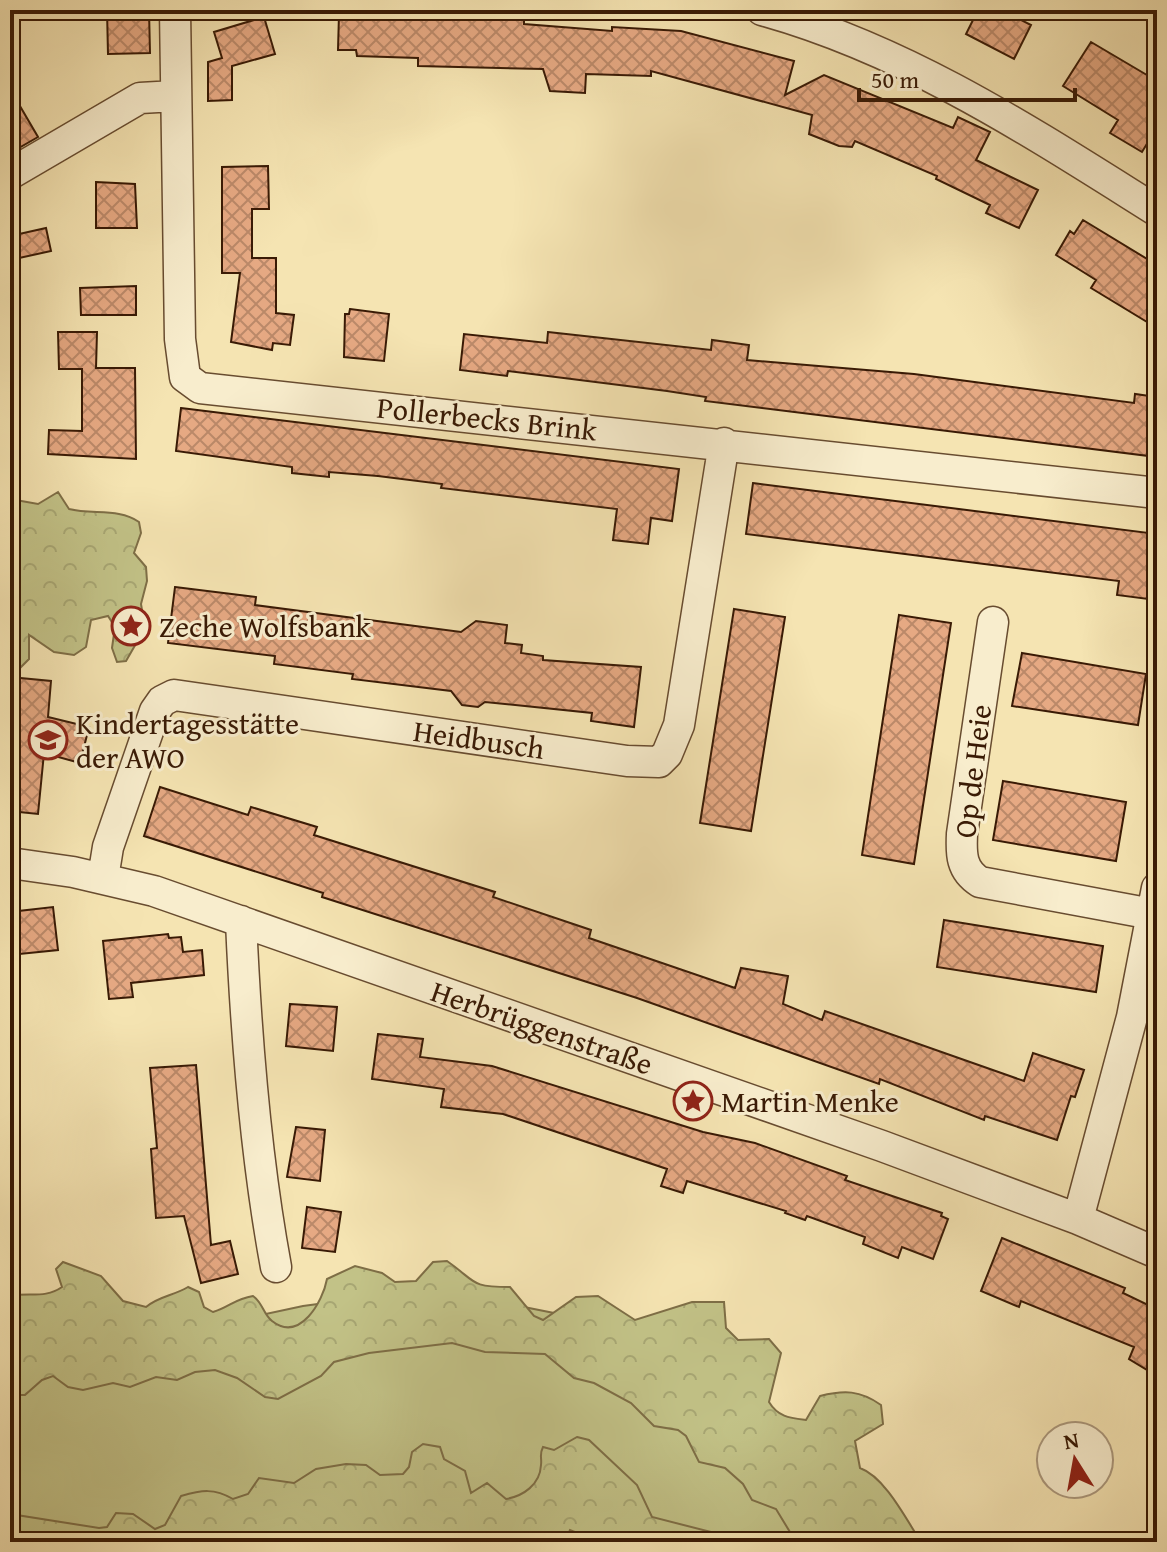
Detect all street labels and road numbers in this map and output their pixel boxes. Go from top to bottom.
street label: Pollerbecks Brink [375,385,600,451]
street label: Op de Heie [942,702,1002,840]
street label: Heidbusch [411,708,547,770]
street label: Herbrüggenstraße [425,968,659,1086]

